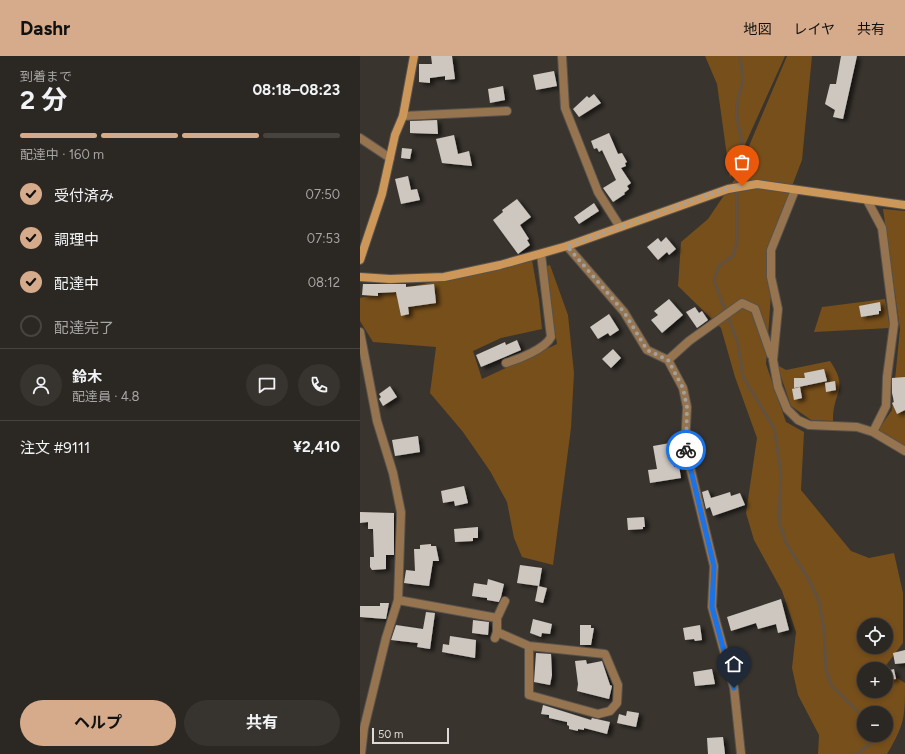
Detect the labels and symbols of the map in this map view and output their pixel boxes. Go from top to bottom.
pin [725,145,759,186]
courier [666,430,706,470]
pin [717,647,751,688]
scale bar [372,726,449,745]

